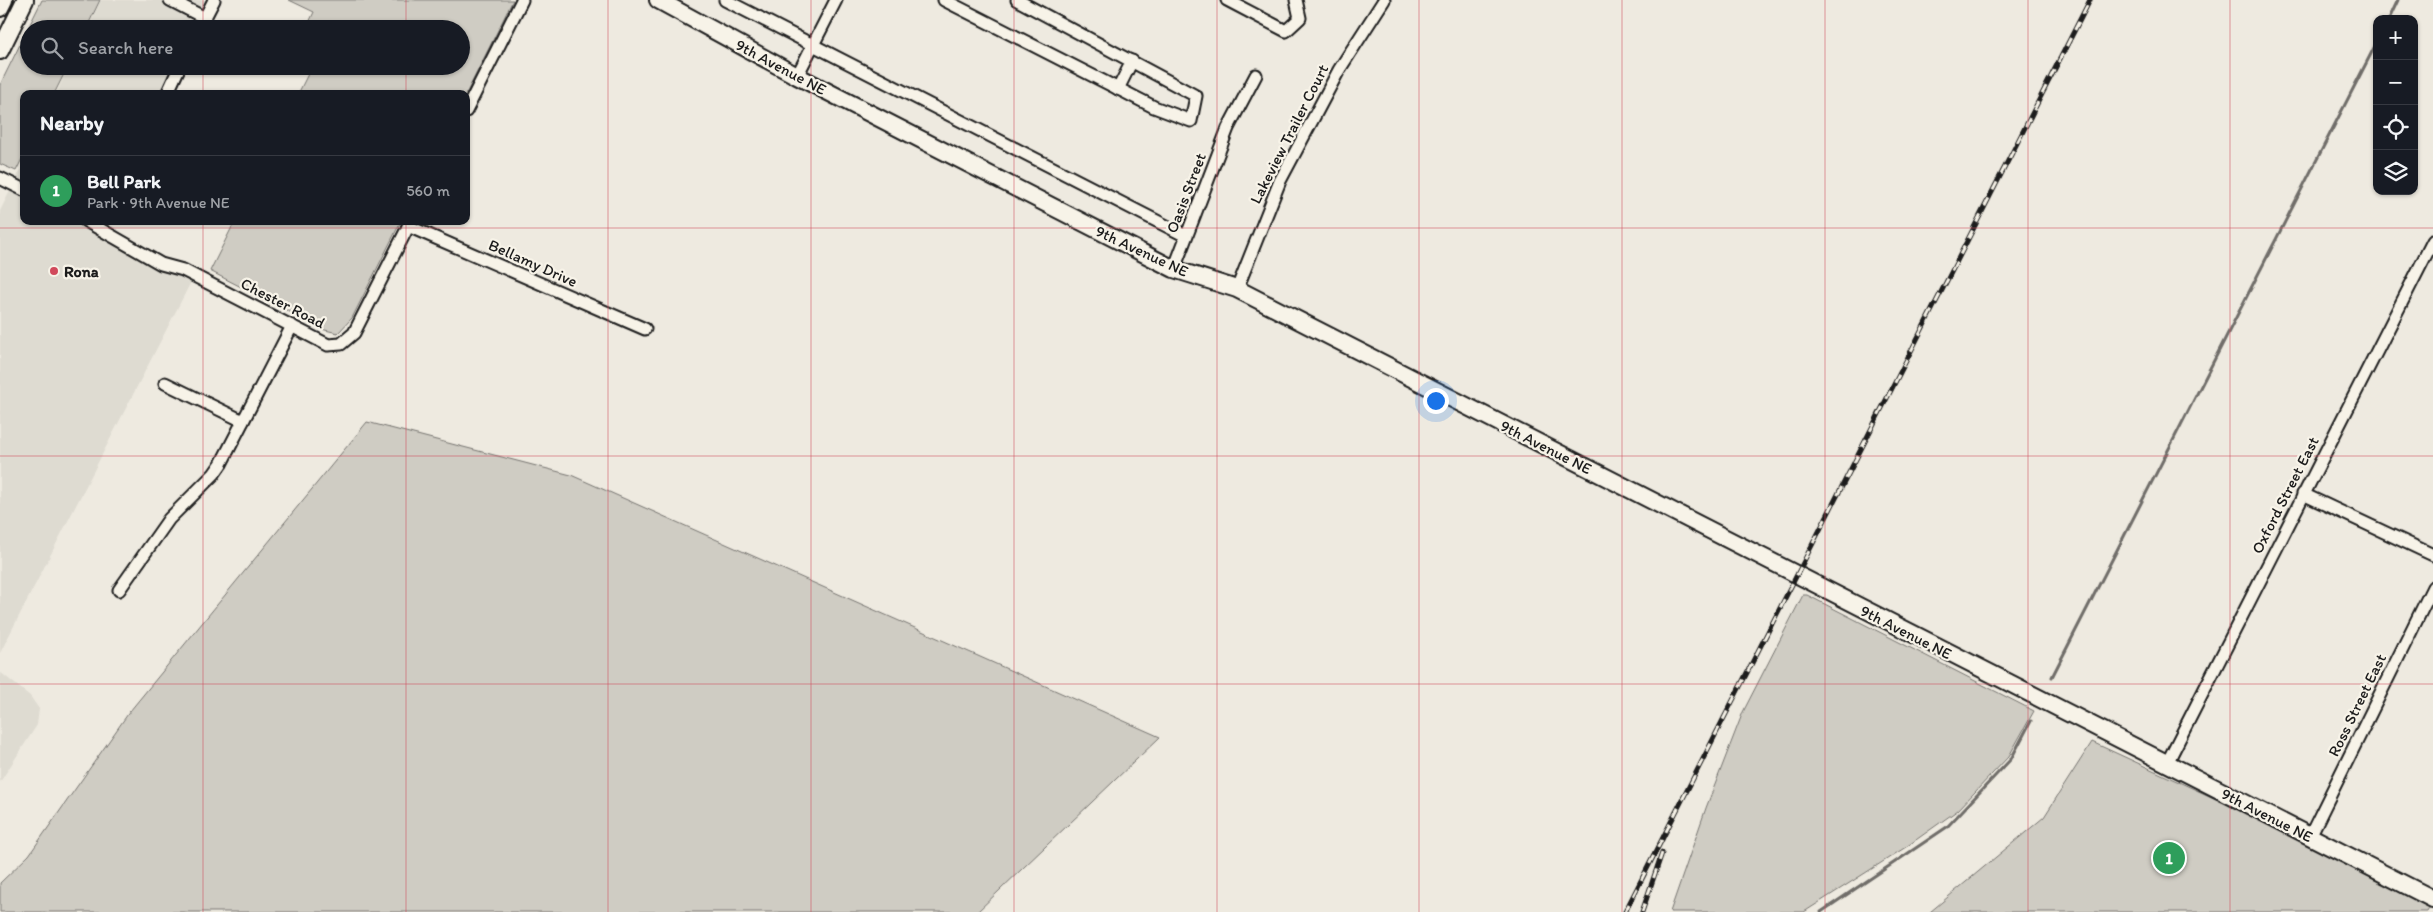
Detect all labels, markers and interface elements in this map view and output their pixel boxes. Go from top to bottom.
map controls [2373,15,2418,195]
button: + [2373,15,2418,60]
search box [20,20,470,75]
icon: search [38,34,66,62]
street label: 9th Avenue NE [732,35,830,99]
text: Search here [78,36,173,59]
button: − [2373,60,2418,105]
street label: Lakeview Trailer Court [1246,61,1332,207]
button: locate [2373,105,2418,150]
text: Nearby [40,110,104,135]
street label: Oasis Street [1162,150,1210,236]
button: layers [2373,150,2418,195]
text: Bell Park [87,170,161,193]
text: 1 [52,181,60,200]
text: 560 m [406,181,450,200]
text: Park · 9th Avenue NE [87,193,230,212]
street label: 9th Avenue NE [1093,221,1192,281]
street label: Bellamy Drive [486,235,580,291]
place label: Rona [64,262,99,281]
marker: Rona [48,265,60,277]
street label: Chester Road [238,274,329,333]
your location [1423,388,1449,414]
street label: 9th Avenue NE [1497,416,1595,478]
street label: Oxford Street East [2247,433,2323,557]
street label: 9th Avenue NE [1857,601,1955,663]
street label: Ross Street East [2324,650,2390,760]
street label: 9th Avenue NE [2218,784,2316,846]
pin: 1 [2153,839,2185,877]

